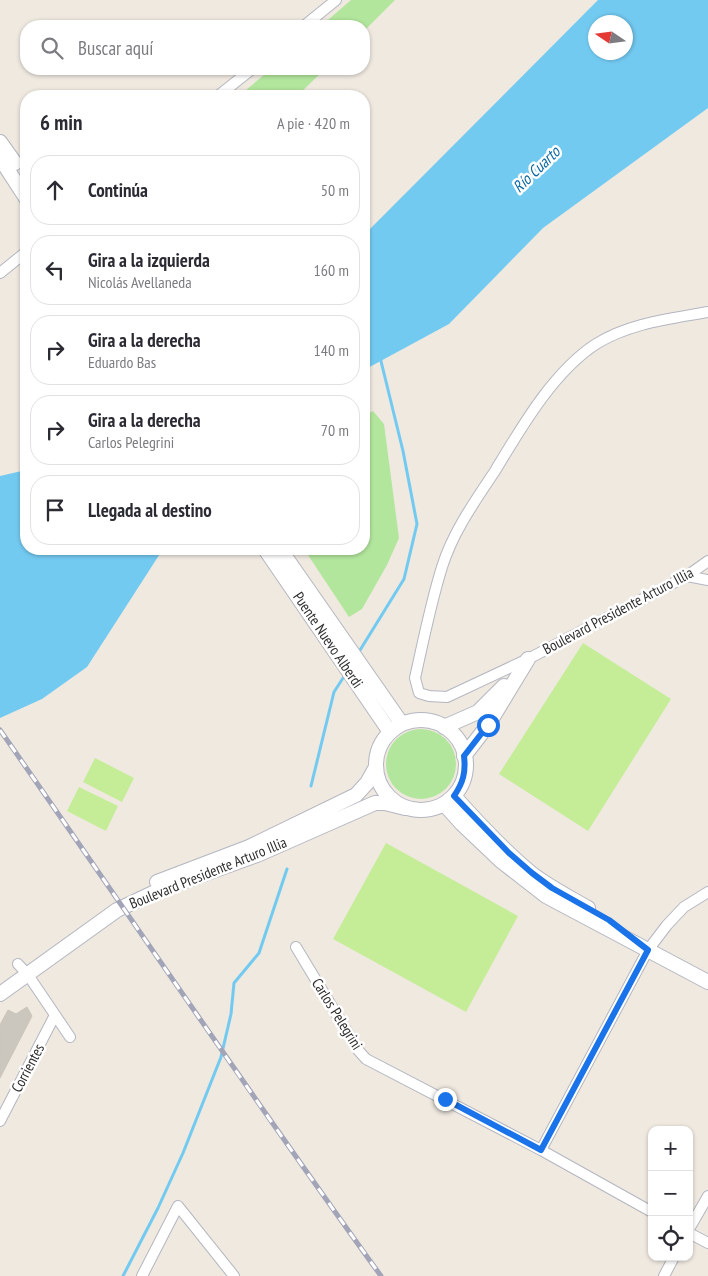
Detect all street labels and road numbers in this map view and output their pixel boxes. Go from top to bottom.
street label: Boulevard Presidente Arturo Illia [539,563,696,658]
street label: Puente Nuevo Alberdi [289,588,368,691]
street label: Boulevard Presidente Arturo Illia [126,832,289,913]
street label: Carlos Pelegrini [308,974,367,1053]
street label: Corrientes [7,1040,48,1095]

